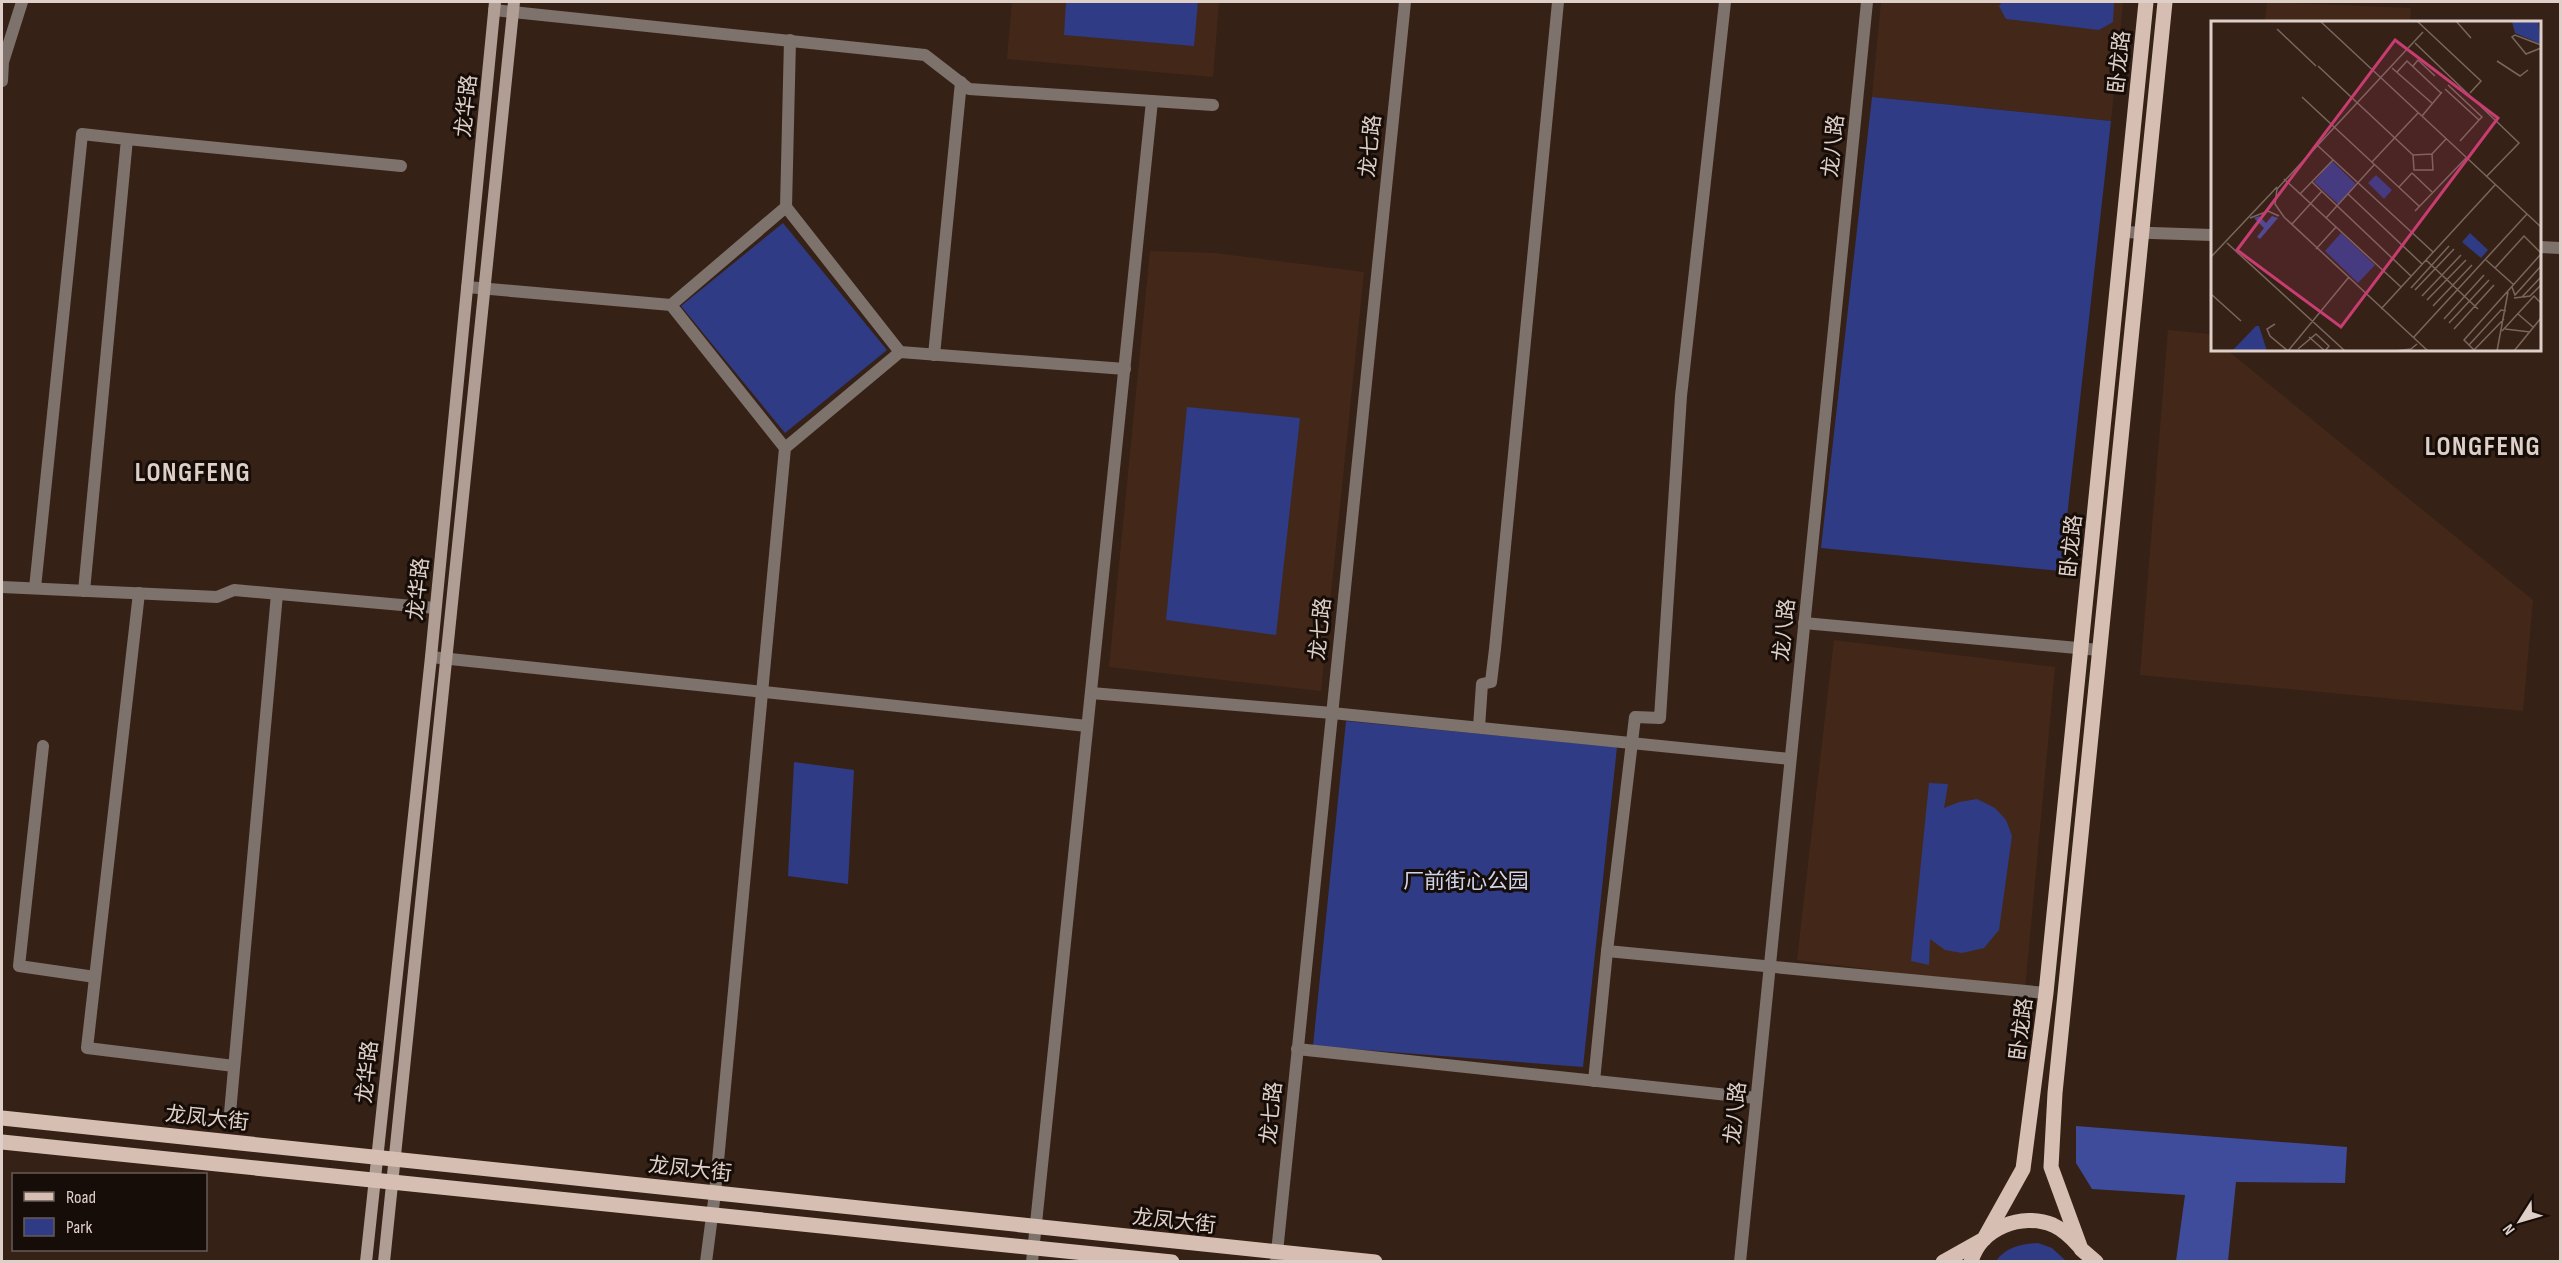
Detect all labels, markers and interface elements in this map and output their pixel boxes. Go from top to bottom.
inset map [2211,21,2541,351]
street label: 卧龙路 [2104,29,2135,95]
street label: 龙华路 [451,73,482,139]
street label: 龙七路 [1355,113,1386,179]
street label: 龙八路 [1818,113,1849,179]
district label: LONGFENG [2425,431,2541,463]
district label: LONGFENG [135,457,251,489]
street label: 卧龙路 [2056,513,2087,579]
street label: 龙华路 [403,556,434,622]
street label: 龙七路 [1305,596,1336,662]
street label: 龙八路 [1769,597,1800,663]
park label: 厂前街心公园 [1403,869,1529,894]
street label: 卧龙路 [2005,996,2038,1062]
street label: 龙华路 [352,1039,383,1105]
street label: 龙七路 [1256,1080,1287,1146]
street label: 龙八路 [1720,1080,1751,1146]
street label: 龙凤大街 [164,1102,250,1135]
street label: 龙凤大街 [647,1153,733,1186]
legend [12,1173,207,1251]
text: Road [66,1187,96,1208]
north arrow [2490,1191,2550,1251]
street label: 龙凤大街 [1131,1205,1217,1238]
text: Park [66,1217,92,1238]
text: N [2499,1220,2519,1238]

